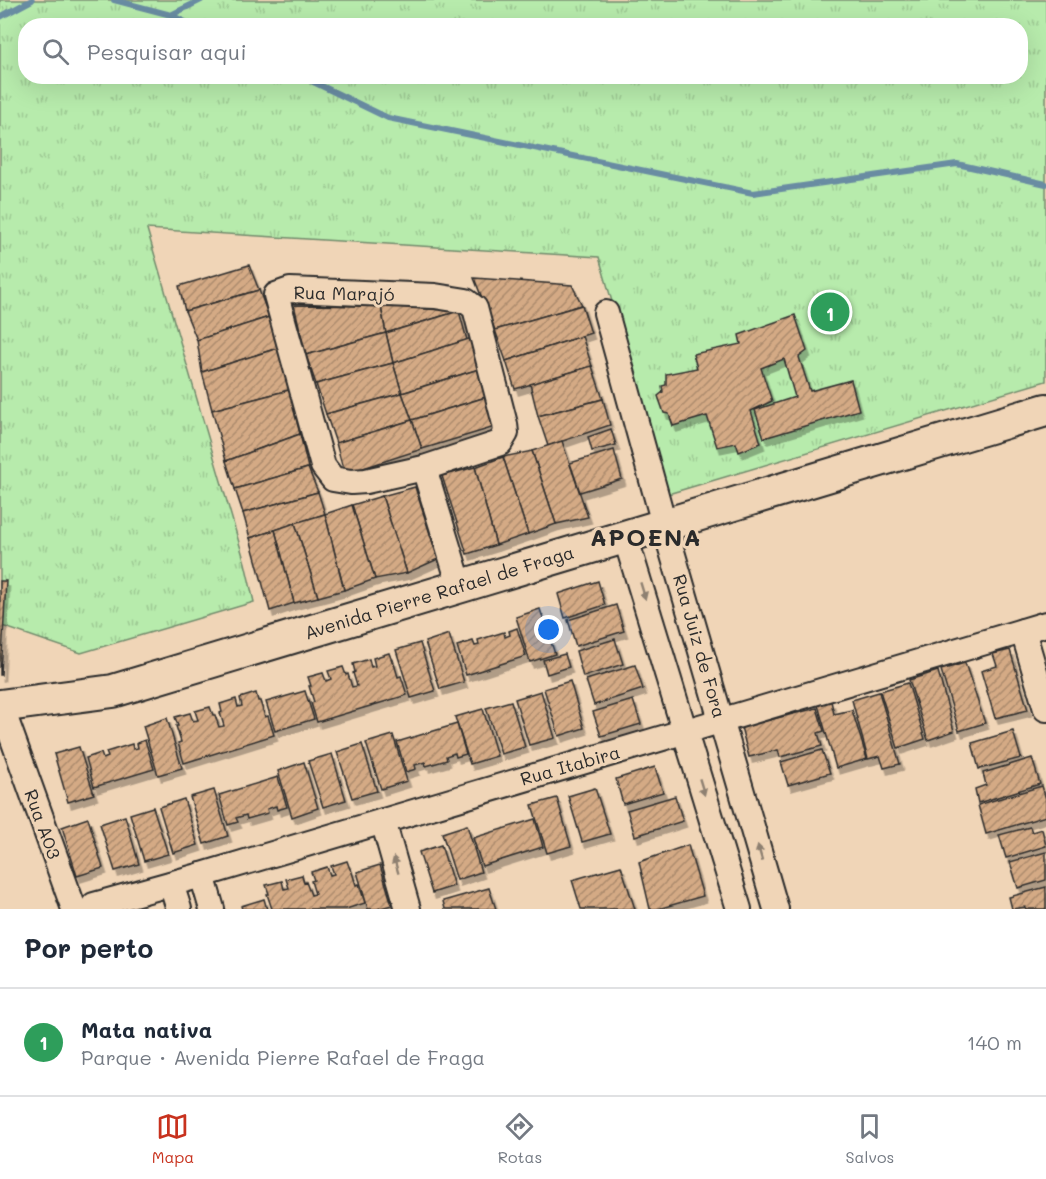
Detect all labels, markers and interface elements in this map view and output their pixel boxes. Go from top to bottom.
search box [18,18,1028,84]
icon: search [39,35,72,68]
text: Pesquisar aqui [87,37,247,66]
street label: Rua Marajó [293,280,395,306]
pin: 1 [810,290,850,334]
district label: APOENA [590,521,702,552]
street label: Avenida Pierre Rafael de Fraga [301,540,577,644]
street label: Rua Juiz de Fora [668,571,732,721]
one-way arrow [638,583,648,601]
your location [534,615,563,644]
street label: Rua Itabira [517,739,623,791]
one-way arrow [698,778,707,796]
street label: Rua A03 [19,786,67,862]
one-way arrow [755,844,764,862]
one-way arrow [390,856,400,874]
text: Por perto [24,931,153,965]
text: Mata nativa [81,1015,212,1044]
text: 1 [39,1029,48,1055]
text: 140 m [967,1029,1022,1055]
text: Parque · Avenida Pierre Rafael de Fraga [81,1044,485,1070]
tab: Mapa [152,1110,194,1167]
tab: Rotas [498,1110,542,1167]
tab: Salvos [846,1110,894,1167]

